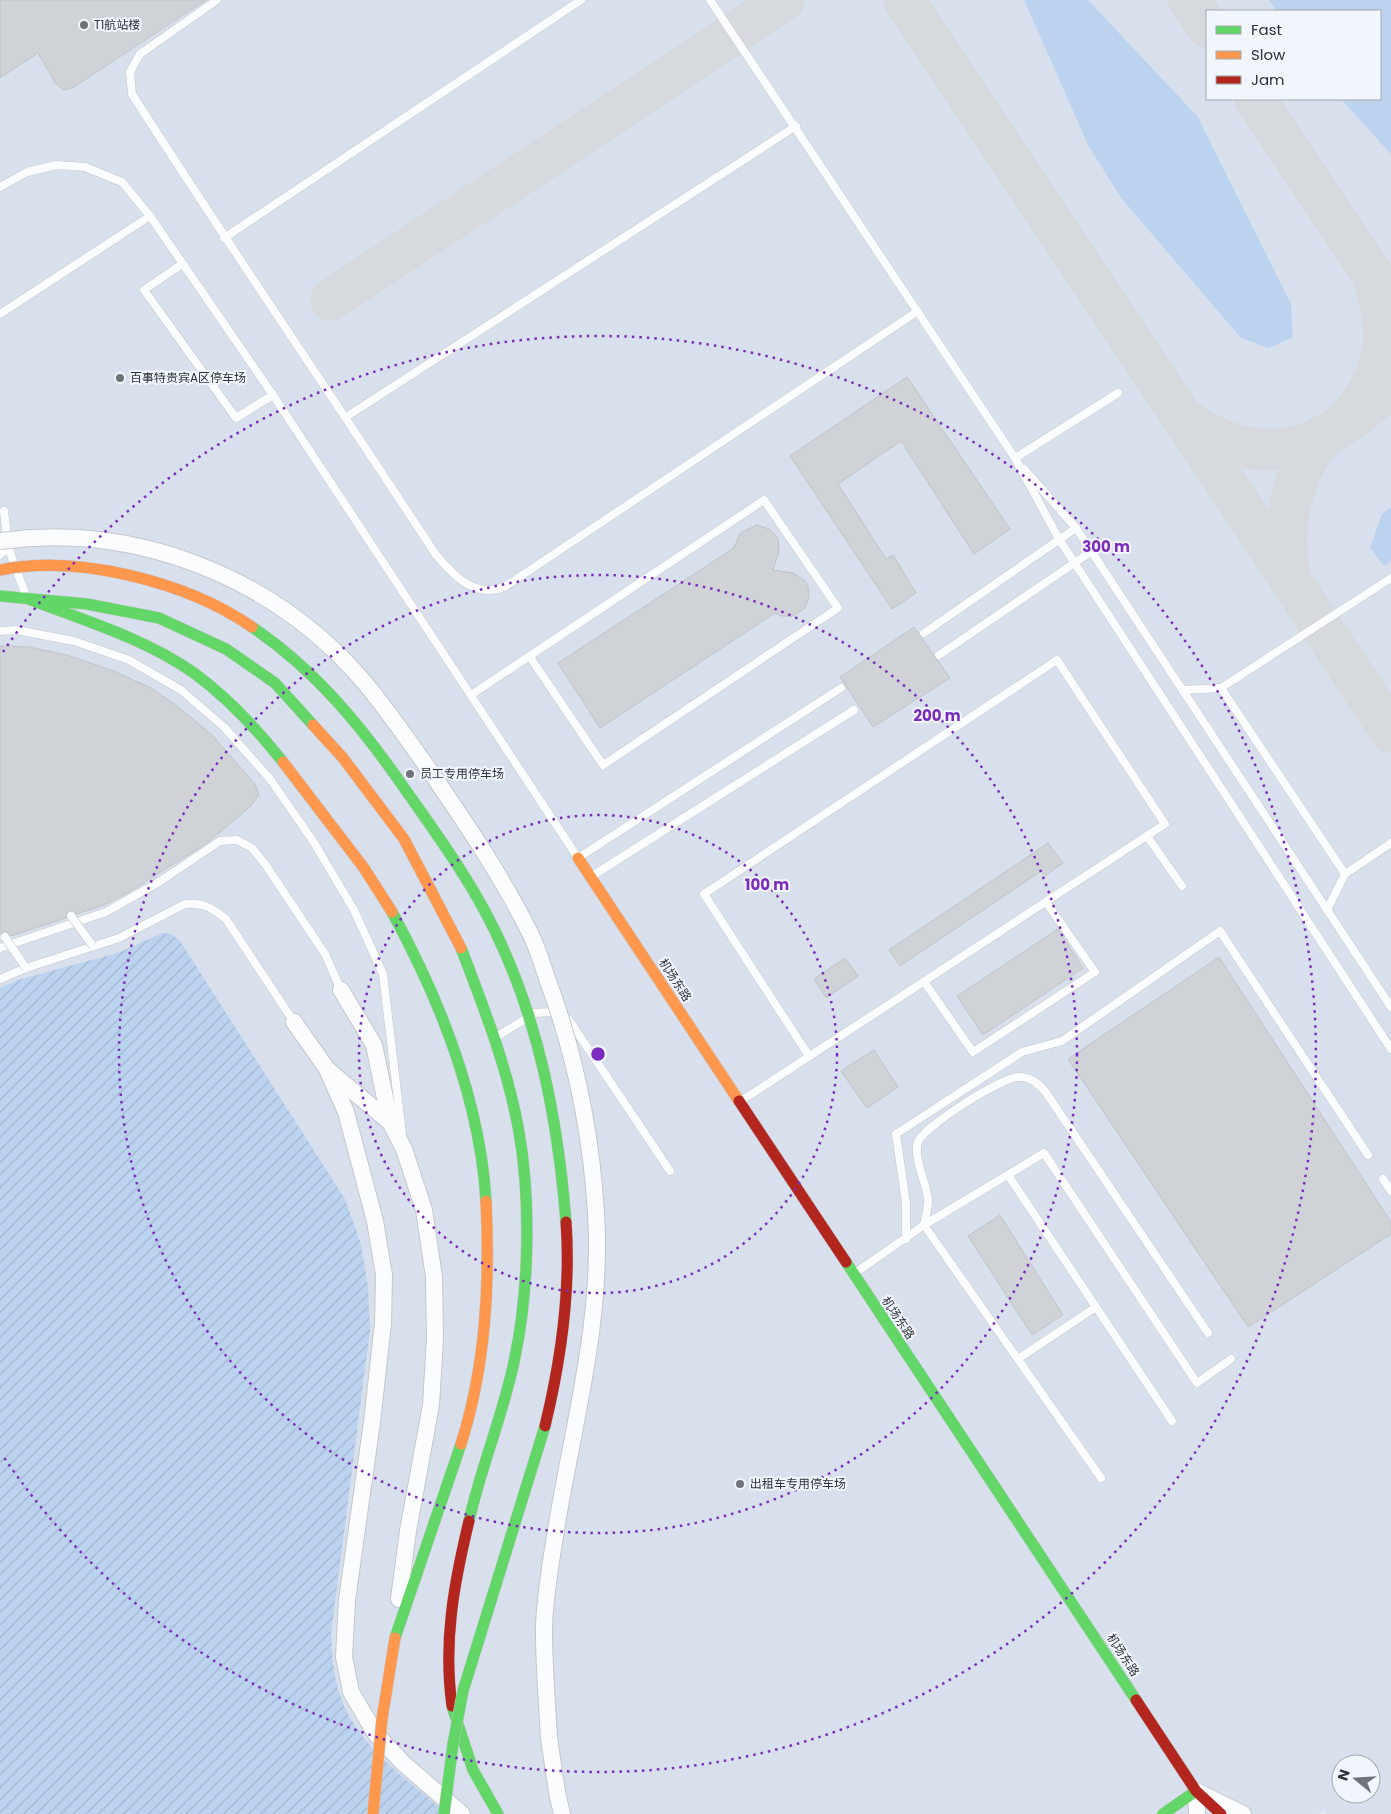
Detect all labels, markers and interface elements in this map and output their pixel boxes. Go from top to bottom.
legend [1206,10,1381,100]
place label: T1航站楼 [94,16,140,33]
marker: T1航站楼 [78,19,90,31]
text: Fast [1251,19,1282,40]
text: Slow [1251,44,1286,65]
text: Jam [1251,69,1285,90]
place label: 百事特贵宾A区停车场 [130,369,246,386]
marker: 百事特贵宾A区停车场 [114,372,126,384]
text: 300 m [1082,536,1130,557]
text: 200 m [913,705,961,726]
place label: 员工专用停车场 [420,765,504,782]
marker: 员工专用停车场 [404,768,416,780]
text: 100 m [745,874,789,895]
street label: 机场东路 [655,955,696,1004]
centre of rings [589,1045,607,1063]
street label: 机场东路 [878,1293,919,1342]
place label: 出租车专用停车场 [750,1475,846,1492]
marker: 出租车专用停车场 [734,1478,746,1490]
street label: 机场东路 [1103,1630,1144,1679]
north arrow [1331,1754,1381,1804]
text: N [1332,1767,1355,1783]

